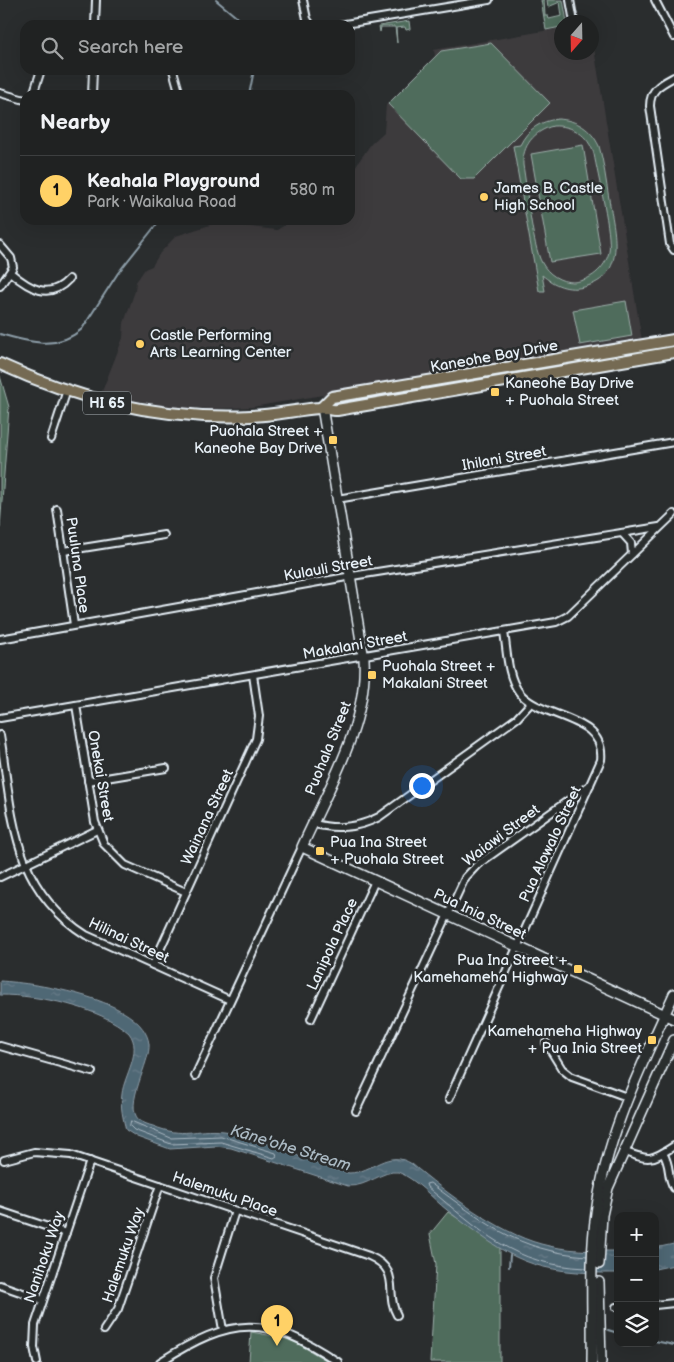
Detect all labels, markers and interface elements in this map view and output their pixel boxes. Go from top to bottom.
north arrow [554,15,599,60]
search box [20,20,355,75]
icon: search [38,34,66,62]
text: Search here [78,36,183,59]
text: Nearby [40,110,110,135]
text: Keahala Playground [87,170,260,193]
place label: James B. Castle High School [494,179,603,215]
text: 1 [53,181,59,200]
text: 580 m [290,181,335,200]
marker: James B. Castle High School [478,191,490,203]
text: Park · Waikalua Road [87,193,237,212]
place label: Castle Performing Arts Learning Center [150,326,292,362]
street label: Kaneohe Bay Drive [429,336,559,377]
marker: Castle Performing Arts Learning Center [134,338,146,350]
place label: Kaneohe Bay Drive + Puohala Street [505,374,634,410]
marker: Kaneohe Bay Drive + Puohala Street [489,386,501,398]
road number: HI 65 [83,392,131,414]
place label: Puohala Street + Kaneohe Bay Drive [194,422,323,458]
marker: Puohala Street + Kaneohe Bay Drive [327,434,339,446]
street label: Ihilani Street [461,442,548,475]
street label: Puuluna Place [61,516,94,614]
street label: Kulauli Street [282,551,374,586]
street label: Makalani Street [301,627,409,664]
place label: Puohala Street + Makalani Street [382,657,496,693]
marker: Puohala Street + Makalani Street [366,669,378,681]
street label: Puohala Street [301,698,356,798]
street label: Onekai Street [83,729,118,824]
street label: Wainana Street [177,766,238,868]
your location [409,773,435,799]
street label: Pua Alowalo Street [515,783,586,905]
street label: Waiawi Street [459,800,544,871]
place label: Pua Ina Street + Puohala Street [330,833,444,869]
marker: Pua Ina Street + Puohala Street [314,845,326,857]
street label: Pua Inia Street [430,885,530,944]
street label: Lanipola Place [303,895,362,993]
street label: Hilinai Street [85,914,172,968]
place label: Pua Ina Street + Kamehameha Highway [413,951,568,987]
marker: Pua Ina Street + Kamehameha Highway [572,963,584,975]
place label: Kamehameha Highway + Pua Inia Street [487,1022,642,1058]
marker: Kamehameha Highway + Pua Inia Street [646,1034,658,1046]
water label: Kāne'ohe Stream [228,1121,353,1176]
street label: Halemuku Place [170,1168,280,1221]
street label: Halemuku Way [98,1205,149,1305]
street label: Nanihoku Way [20,1209,69,1306]
map controls [614,1212,659,1347]
button: + [614,1212,659,1257]
button: − [614,1257,659,1302]
button: layers [614,1302,659,1347]
pin: 1 [261,1305,293,1346]

